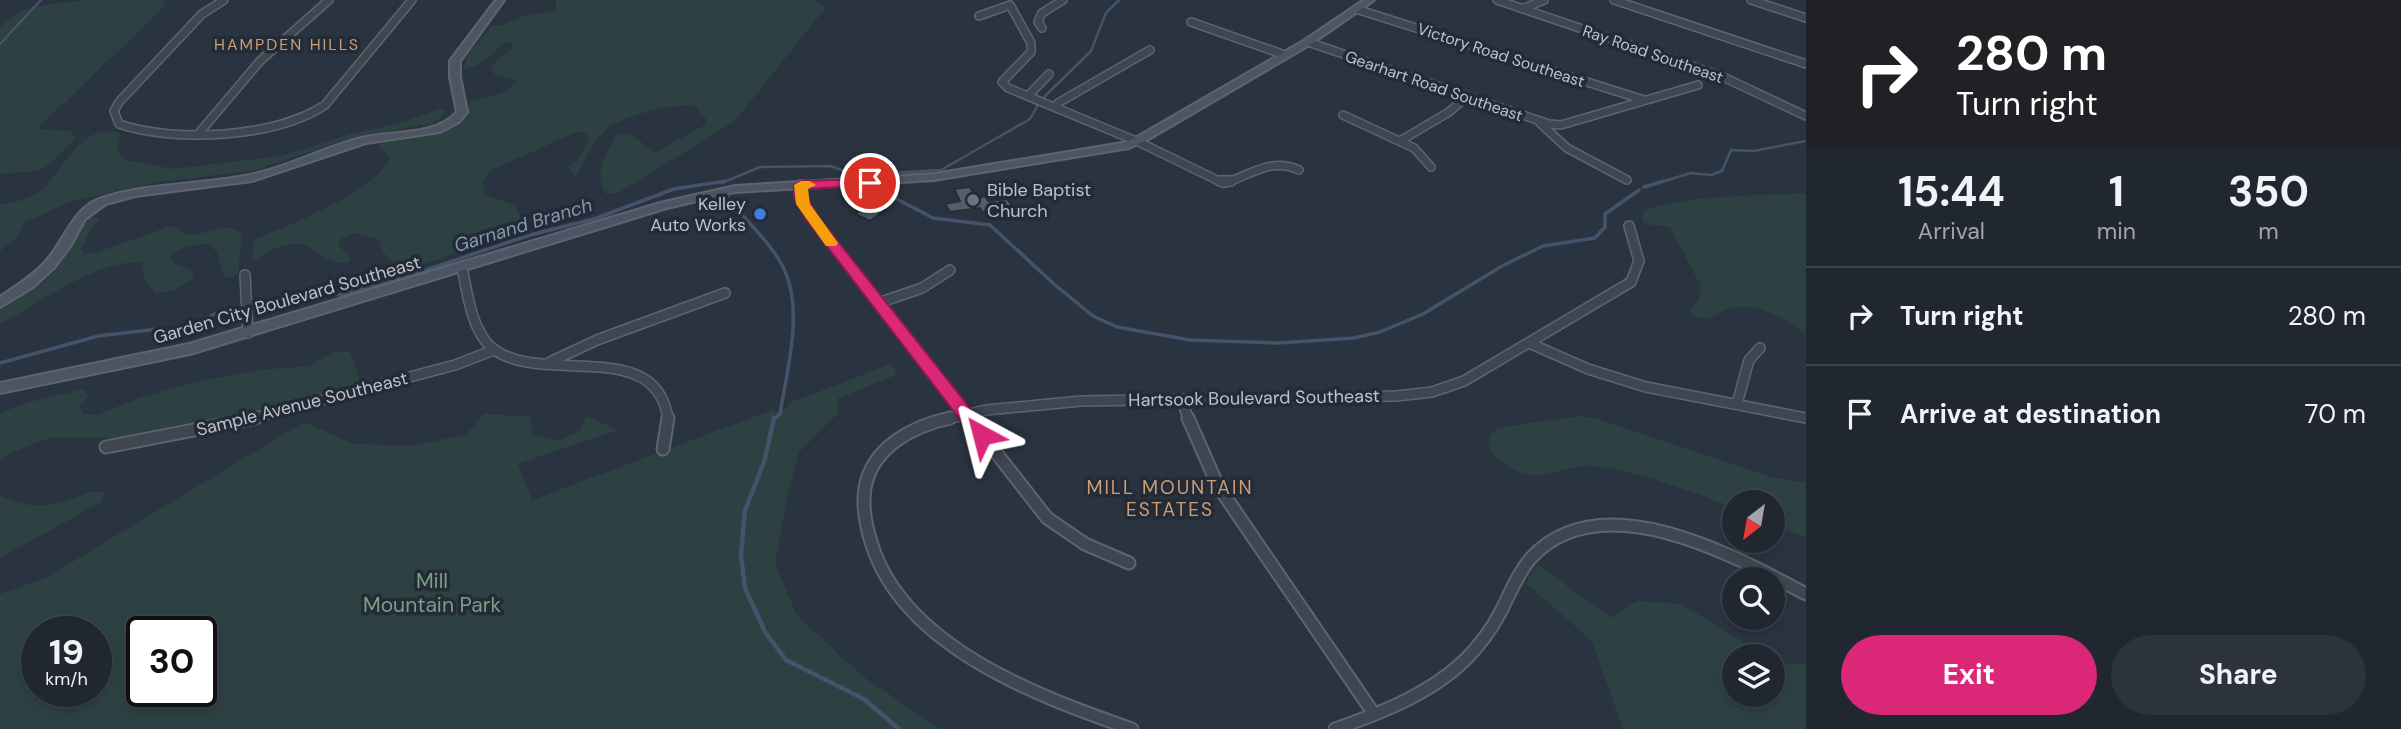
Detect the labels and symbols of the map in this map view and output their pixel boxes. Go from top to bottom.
street label: Victory Road Southeast [1415,18,1587,92]
street label: Ray Road Southeast [1580,20,1726,88]
district label: HAMPDEN HILLS [214,34,360,55]
street label: Gearhart Road Southeast [1342,46,1526,126]
pin [840,153,900,213]
place label: Bible Baptist Church [987,178,1091,223]
water label: Garnand Branch [451,192,595,258]
place label: Kelley Auto Works [650,192,746,237]
marker: Bible Baptist Church [965,192,981,208]
marker: Kelley Auto Works [752,206,768,222]
street label: Garden City Boulevard Southeast [151,250,423,350]
street label: Sample Avenue Southeast [194,366,410,442]
street label: Hartsook Boulevard Southeast [1128,384,1380,412]
position arrow [945,398,1019,472]
district label: MILL MOUNTAIN ESTATES [1086,475,1254,522]
north arrow [1722,490,1785,553]
park label: Mill Mountain Park [363,567,501,619]
speed limit sign: 30 [126,616,217,707]

